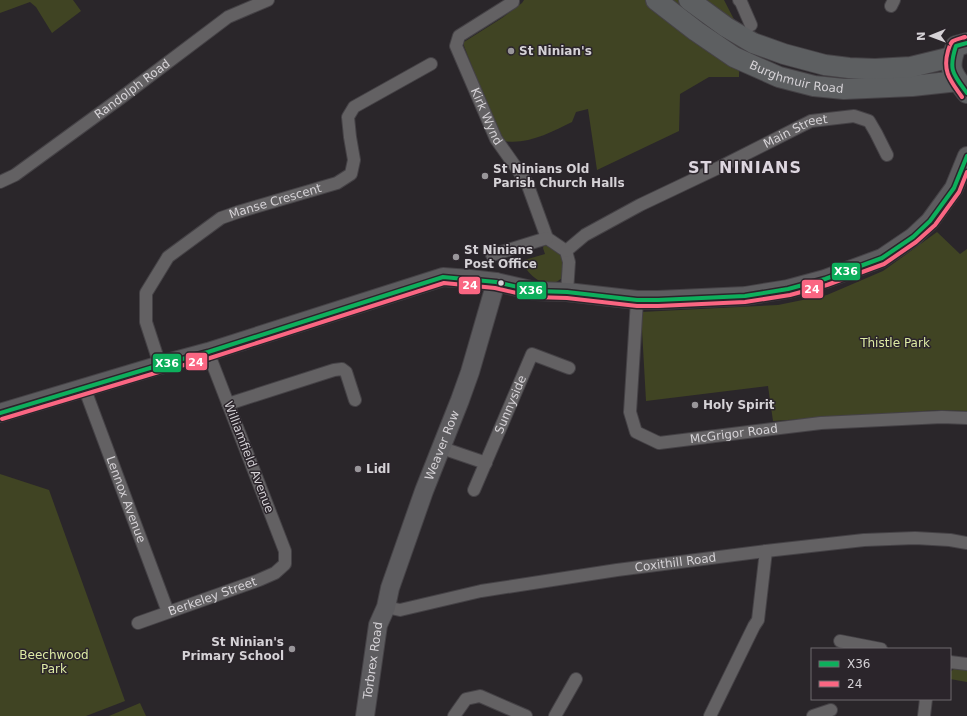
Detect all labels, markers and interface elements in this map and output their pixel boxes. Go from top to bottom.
north arrow [911,16,951,56]
text: N [915,31,928,41]
place label: St Ninian's [519,44,592,58]
marker: St Ninian's [506,46,516,56]
street label: Randolph Road [92,56,173,122]
street label: Burghmuir Road [747,58,844,96]
street label: Kirk Wynd [468,86,505,148]
street label: Main Street [761,112,828,151]
district label: ST NINIANS [688,158,802,177]
place label: St Ninians Old Parish Church Halls [493,162,625,190]
marker: St Ninians Old Parish Church Halls [480,171,490,181]
street label: Manse Crescent [227,181,323,222]
place label: St Ninians Post Office [464,243,537,271]
marker: St Ninians Post Office [451,252,461,262]
line badge: X36 [831,262,861,281]
text: X36 [834,265,858,278]
line badge: 24 [458,276,481,295]
unlabelled marker [496,278,506,288]
text: 24 [462,279,478,292]
line badge: 24 [801,279,824,299]
line badge: X36 [516,281,547,300]
text: 24 [804,283,820,296]
text: X36 [519,284,543,297]
park label: Thistle Park [859,336,930,350]
line badge: 24 [185,352,208,371]
line badge: X36 [152,353,182,373]
text: 24 [188,356,204,369]
text: X36 [155,357,179,370]
street label: Sunnyside [492,373,529,436]
place label: Holy Spirit [703,398,775,412]
street label: Williamfield Avenue [221,399,277,515]
marker: Holy Spirit [690,400,700,410]
street label: Weaver Row [422,408,462,482]
street label: McGrigor Road [689,421,779,446]
street label: Lennox Avenue [103,454,149,545]
place label: Lidl [366,462,390,476]
marker: Lidl [353,464,363,474]
street label: Coxithill Road [634,550,717,575]
street label: Berkeley Street [166,574,259,619]
street label: Torbrex Road [360,621,385,701]
place label: St Ninian's Primary School [182,635,284,663]
marker: St Ninian's Primary School [287,644,297,654]
park label: Beechwood Park [19,648,89,676]
legend [811,648,951,700]
text: X36 [847,657,871,671]
text: 24 [847,677,862,691]

